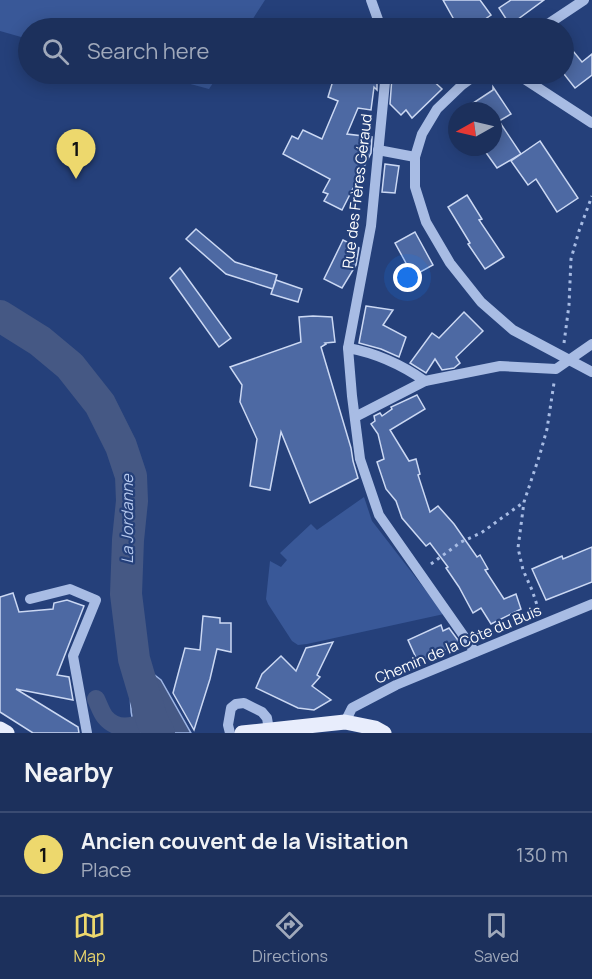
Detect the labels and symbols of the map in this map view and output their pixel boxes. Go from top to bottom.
north arrow [448,102,502,156]
street label: Rue des Frères Géraud [337,112,377,270]
pin: 1 [56,130,96,179]
your location [393,263,422,292]
water label: La Jordanne [116,473,138,564]
street label: Chemin de la Côte du Buis [371,599,545,689]

